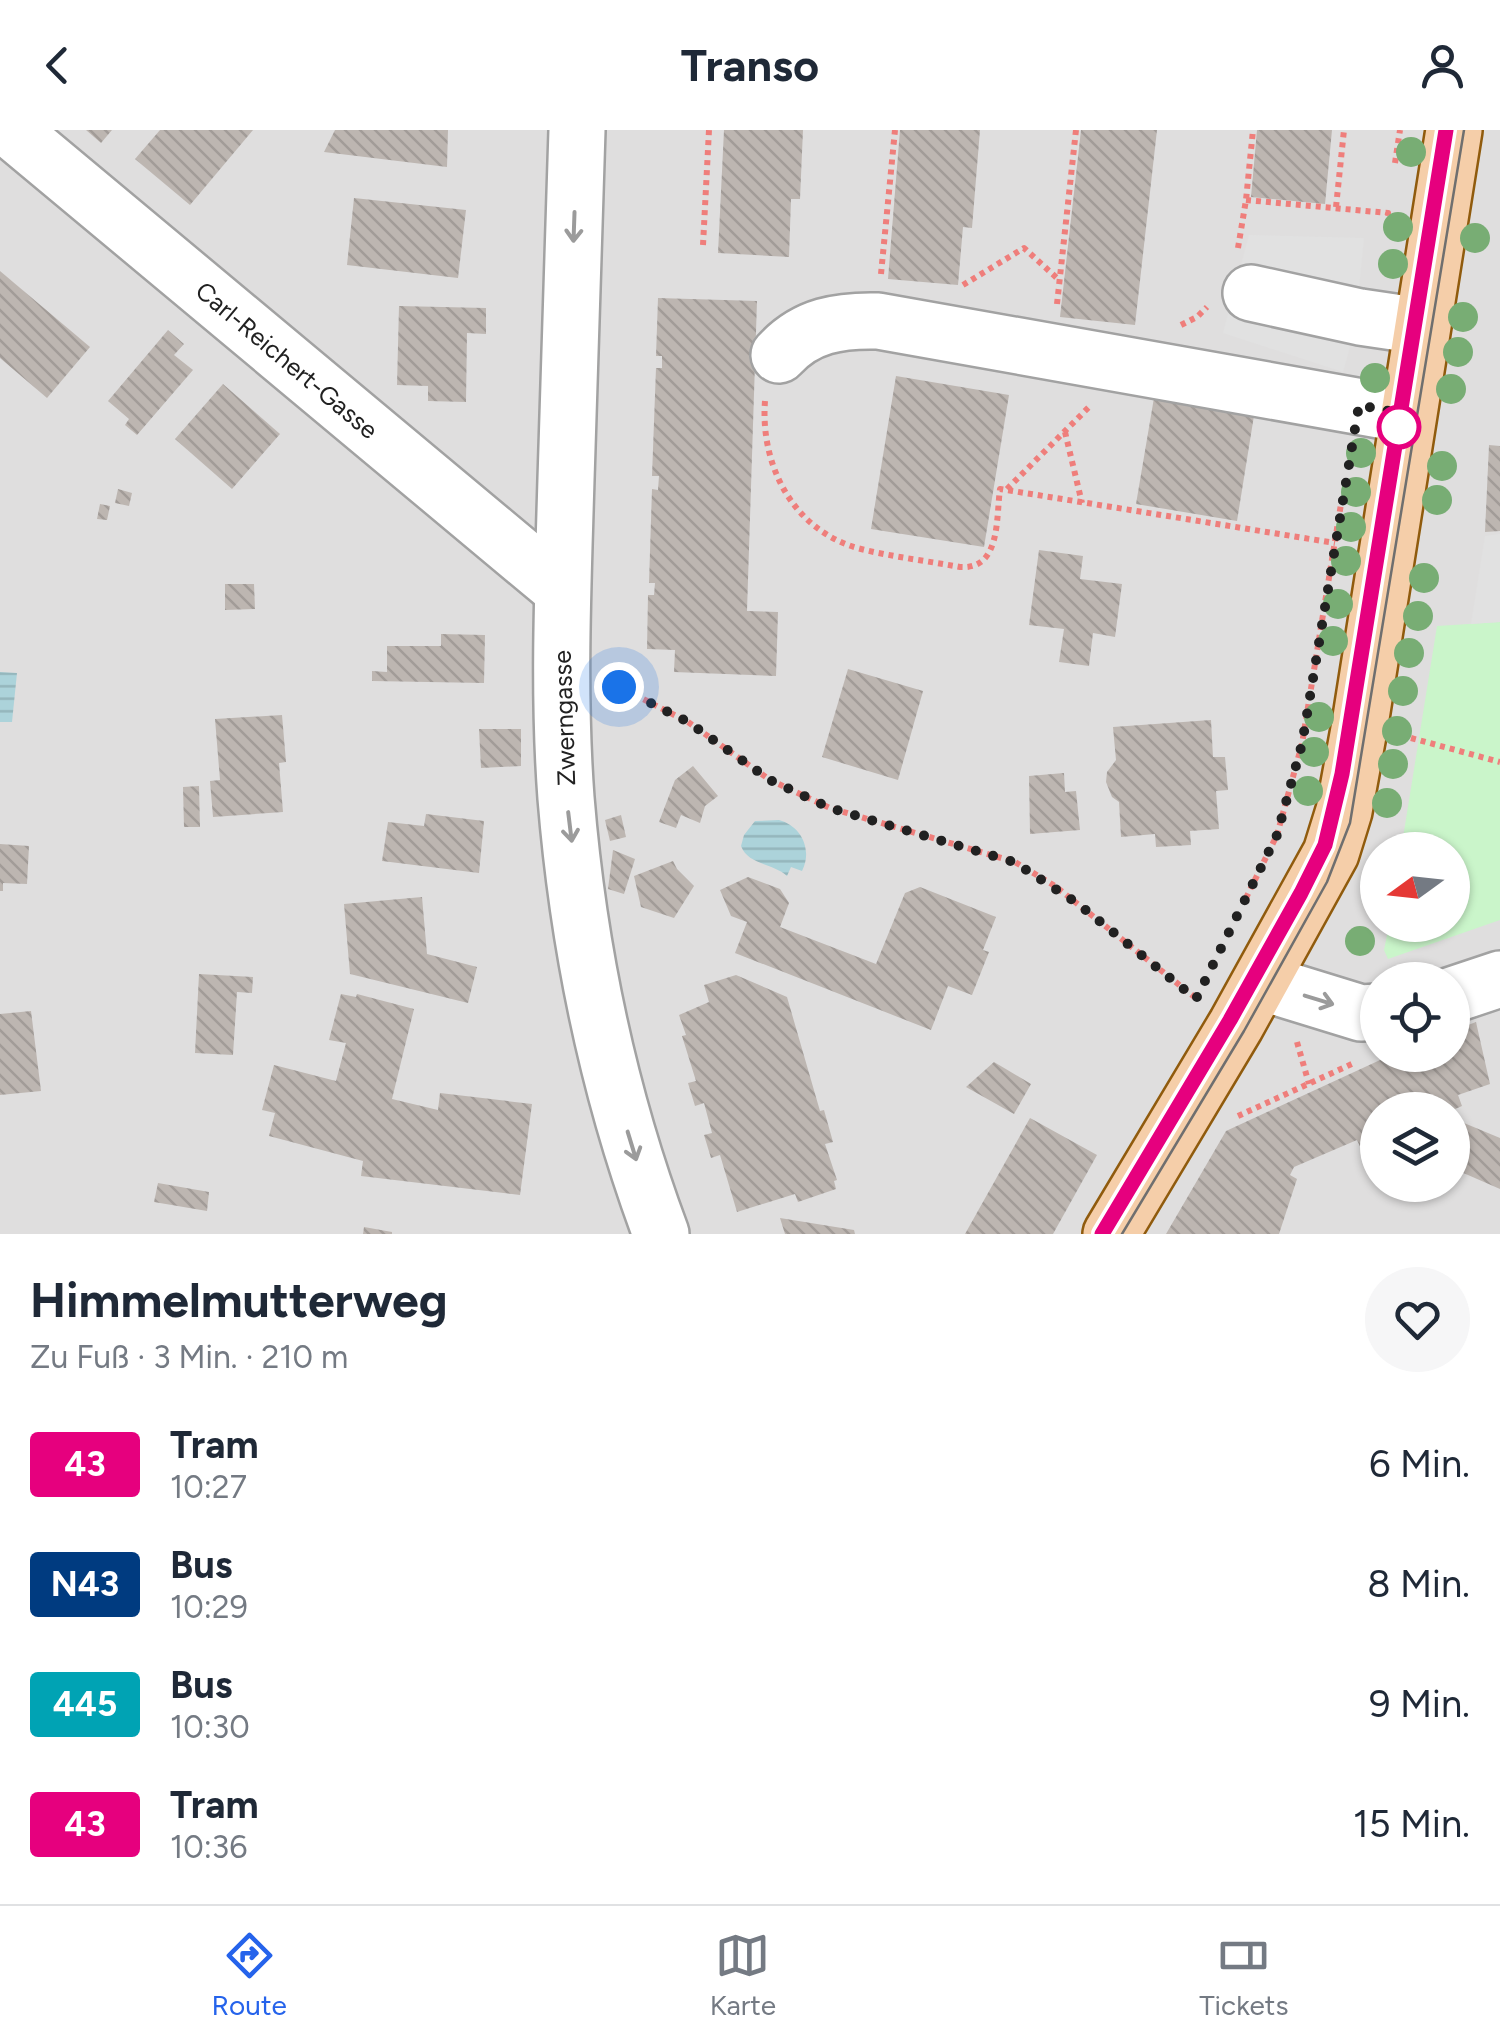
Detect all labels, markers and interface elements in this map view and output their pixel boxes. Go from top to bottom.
icon: back [30,38,85,93]
text: Transo [681,38,819,92]
icon: person [1415,38,1470,93]
one-way arrow [564,211,583,243]
street label: Carl-Reichert-Gasse [190,275,384,445]
unlabelled marker [1378,406,1420,448]
street label: Zwerngasse [547,650,581,786]
your location [594,662,644,712]
one-way arrow [561,811,580,843]
north arrow [1360,832,1470,942]
map controls [1360,832,1470,1202]
button: locate [1360,962,1470,1072]
one-way arrow [1303,992,1334,1010]
button: layers [1360,1092,1470,1202]
one-way arrow [624,1130,642,1161]
button: heart [1365,1267,1470,1372]
text: Himmelmutterweg [30,1271,448,1329]
text: Zu Fuß · 3 Min. · 210 m [30,1338,348,1376]
text: Tram [170,1422,259,1468]
text: 6 Min. [1369,1441,1470,1487]
text: 43 [64,1443,106,1485]
text: 10:27 [170,1468,247,1506]
text: Bus [170,1542,233,1588]
text: 8 Min. [1367,1561,1470,1607]
text: N43 [51,1563,119,1605]
text: 10:29 [170,1588,248,1626]
text: Bus [170,1662,233,1708]
text: 9 Min. [1369,1681,1470,1727]
text: 445 [53,1683,117,1725]
text: 10:30 [170,1708,250,1746]
text: Tram [170,1782,259,1828]
text: 15 Min. [1353,1801,1470,1847]
text: 43 [64,1803,106,1845]
text: 10:36 [170,1828,247,1866]
tab: Route [212,1928,287,2022]
tab: Karte [710,1928,776,2022]
tab: Tickets [1199,1928,1288,2022]

